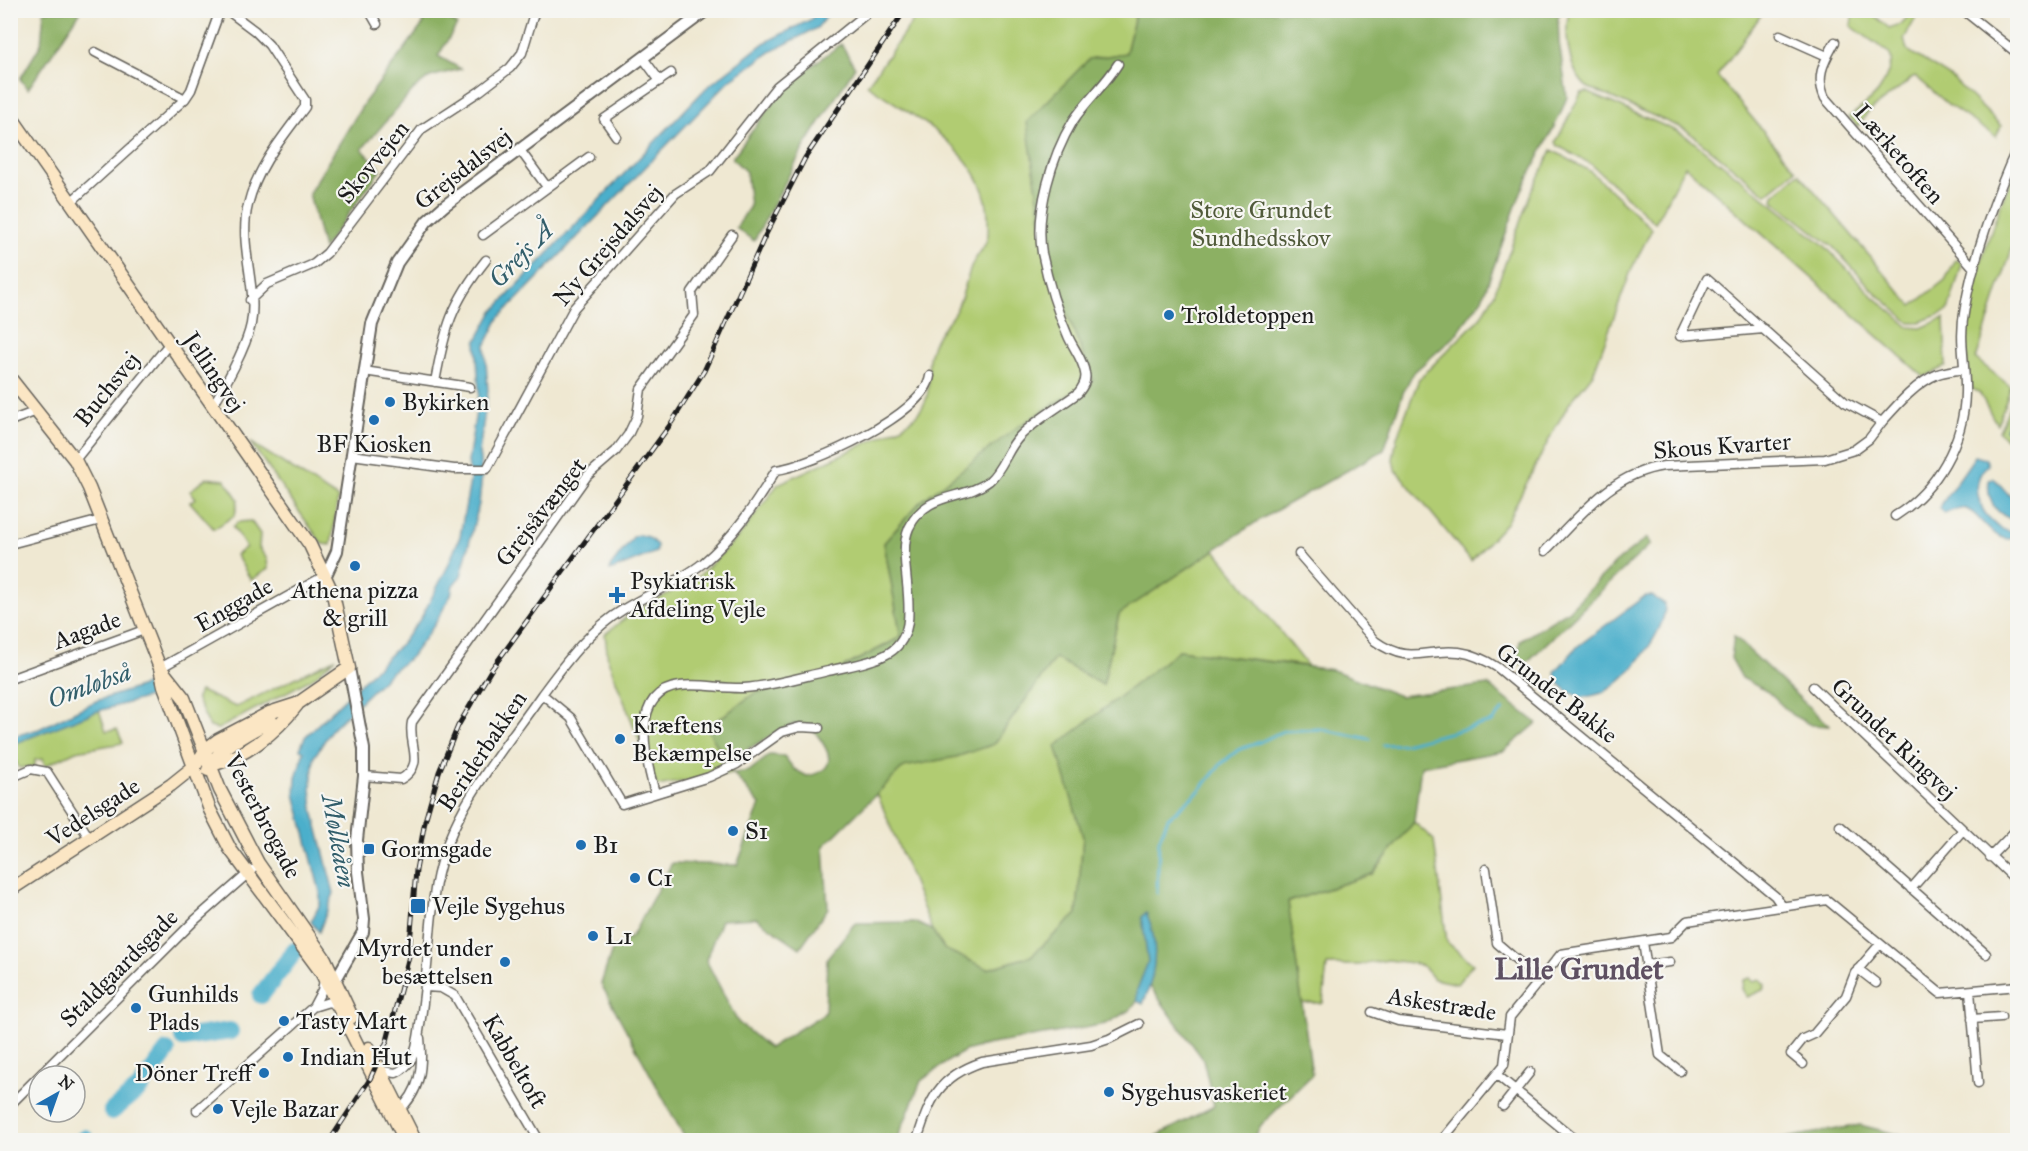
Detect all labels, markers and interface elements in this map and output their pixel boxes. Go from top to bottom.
street label: Lærketoften [1847,98,1951,210]
street label: Skovvejen [330,114,416,210]
street label: Grejsdalsvej [408,122,518,216]
street label: Ny Grejsdalsvej [547,178,669,312]
park label: Store Grundet Sundhedsskov [1190,195,1332,253]
water label: Grejs Å [481,213,562,294]
place label: Troldetoppen [1181,300,1314,330]
marker: Troldetoppen [1162,308,1176,322]
street label: Jellingvej [175,324,252,418]
street label: Buchsvej [68,345,146,433]
place label: Bykirken [402,387,489,417]
marker: Bykirken [383,395,397,409]
marker: BF Kiosken [367,413,381,427]
street label: Skous Kvarter [1652,426,1792,466]
place label: BF Kiosken [317,429,431,459]
street label: Grejsåvænget [489,451,593,573]
marker: Athena pizza & grill [348,559,362,573]
place label: Psykiatrisk Afdeling Vejle [629,566,766,624]
street label: Enggade [190,571,278,639]
place label: Athena pizza & grill [291,575,419,633]
marker: Psykiatrisk Afdeling Vejle [608,586,626,604]
street label: Aagade [48,604,125,656]
street label: Grundet Bakke [1490,636,1624,750]
water label: Omløbså [43,655,135,715]
street label: Grundet Ringvej [1825,671,1963,807]
street label: Beriderbakken [431,685,533,817]
place label: Kræftens Bekæmpelse [632,710,752,768]
marker: Kræftens Bekæmpelse [613,732,627,746]
street label: Vesterbrogade [217,747,308,884]
street label: Vedelsgade [40,771,145,854]
water label: Mølleåen [315,789,363,890]
place label: S1 [745,816,768,846]
marker: S1 [726,824,740,838]
place label: B1 [593,830,618,860]
place label: Gormsgade [381,834,492,864]
marker: B1 [574,838,588,852]
marker: Gormsgade [362,842,376,856]
place label: C1 [647,863,673,893]
marker: C1 [628,871,642,885]
place label: Vejle Sygehus [431,891,565,921]
marker: Vejle Sygehus [409,897,427,915]
street label: Staldgaardsgade [53,902,185,1034]
place label: L1 [605,921,632,951]
marker: L1 [586,929,600,943]
place label: Myrdet under besættelsen [356,933,493,991]
district label: Lille Grundet [1494,951,1664,987]
marker: Myrdet under besættelsen [498,955,512,969]
place label: Gunhilds Plads [148,979,238,1037]
street label: Askestræde [1385,980,1498,1027]
marker: Gunhilds Plads [129,1001,143,1015]
place label: Tasty Mart [296,1006,408,1036]
street label: Kabbeltoft [476,1008,554,1114]
marker: Tasty Mart [277,1014,291,1028]
place label: Indian Hut [300,1042,413,1072]
marker: Indian Hut [281,1050,295,1064]
place label: Döner Treff [135,1058,256,1088]
north arrow [27,1064,87,1124]
marker: Döner Treff [257,1066,271,1080]
text: N [55,1071,78,1095]
place label: Sygehusvaskeriet [1121,1077,1287,1107]
marker: Sygehusvaskeriet [1102,1085,1116,1099]
place label: Vejle Bazar [229,1094,339,1124]
marker: Vejle Bazar [211,1102,225,1116]

